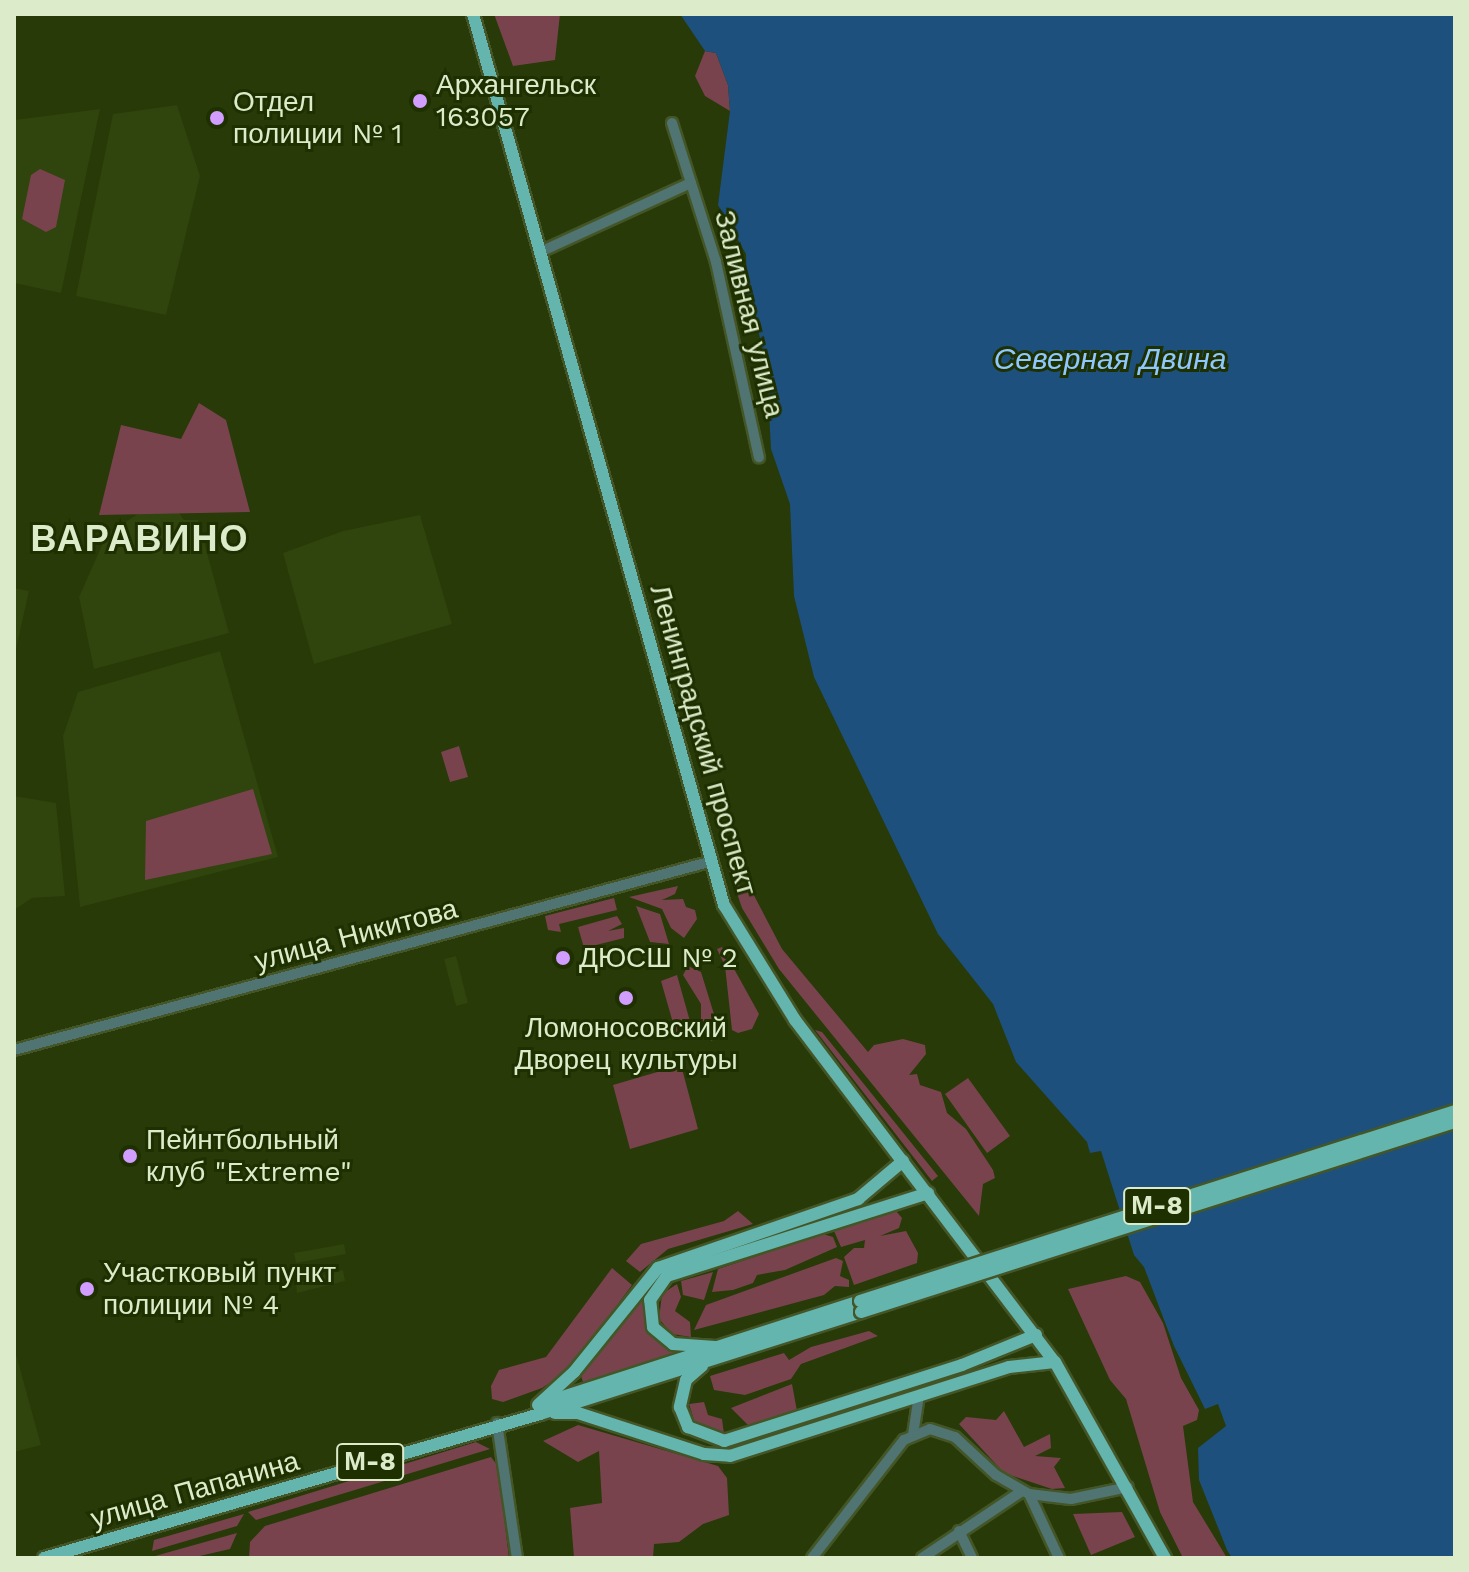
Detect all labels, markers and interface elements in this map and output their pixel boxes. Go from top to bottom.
place label: Архангельск 163057 [436,68,596,134]
place label: Отдел полиции № 1 [233,85,403,151]
marker: Архангельск 163057 [411,92,429,110]
marker: Отдел полиции № 1 [208,109,226,127]
street label: Заливная улица [707,207,791,421]
water label: Северная Двина [994,341,1226,377]
district label: ВАРАВИНО [31,518,249,562]
street label: Ленинградский проспект [643,581,763,899]
street label: улица Никитова [251,892,461,978]
place label: ДЮСШ № 2 [579,941,738,975]
marker: ДЮСШ № 2 [554,949,572,967]
marker: Ломоносовский Дворец культуры [617,989,635,1007]
place label: Ломоносовский Дворец культуры [514,1011,738,1077]
place label: Пейнтбольный клуб "Extreme" [146,1123,351,1189]
marker: Пейнтбольный клуб "Extreme" [121,1147,139,1165]
road number: М-8 [1123,1184,1191,1228]
place label: Участковый пункт полиции № 4 [103,1256,336,1322]
marker: Участковый пункт полиции № 4 [78,1280,96,1298]
road number: М-8 [336,1440,404,1484]
street label: улица Папанина [87,1444,303,1536]

